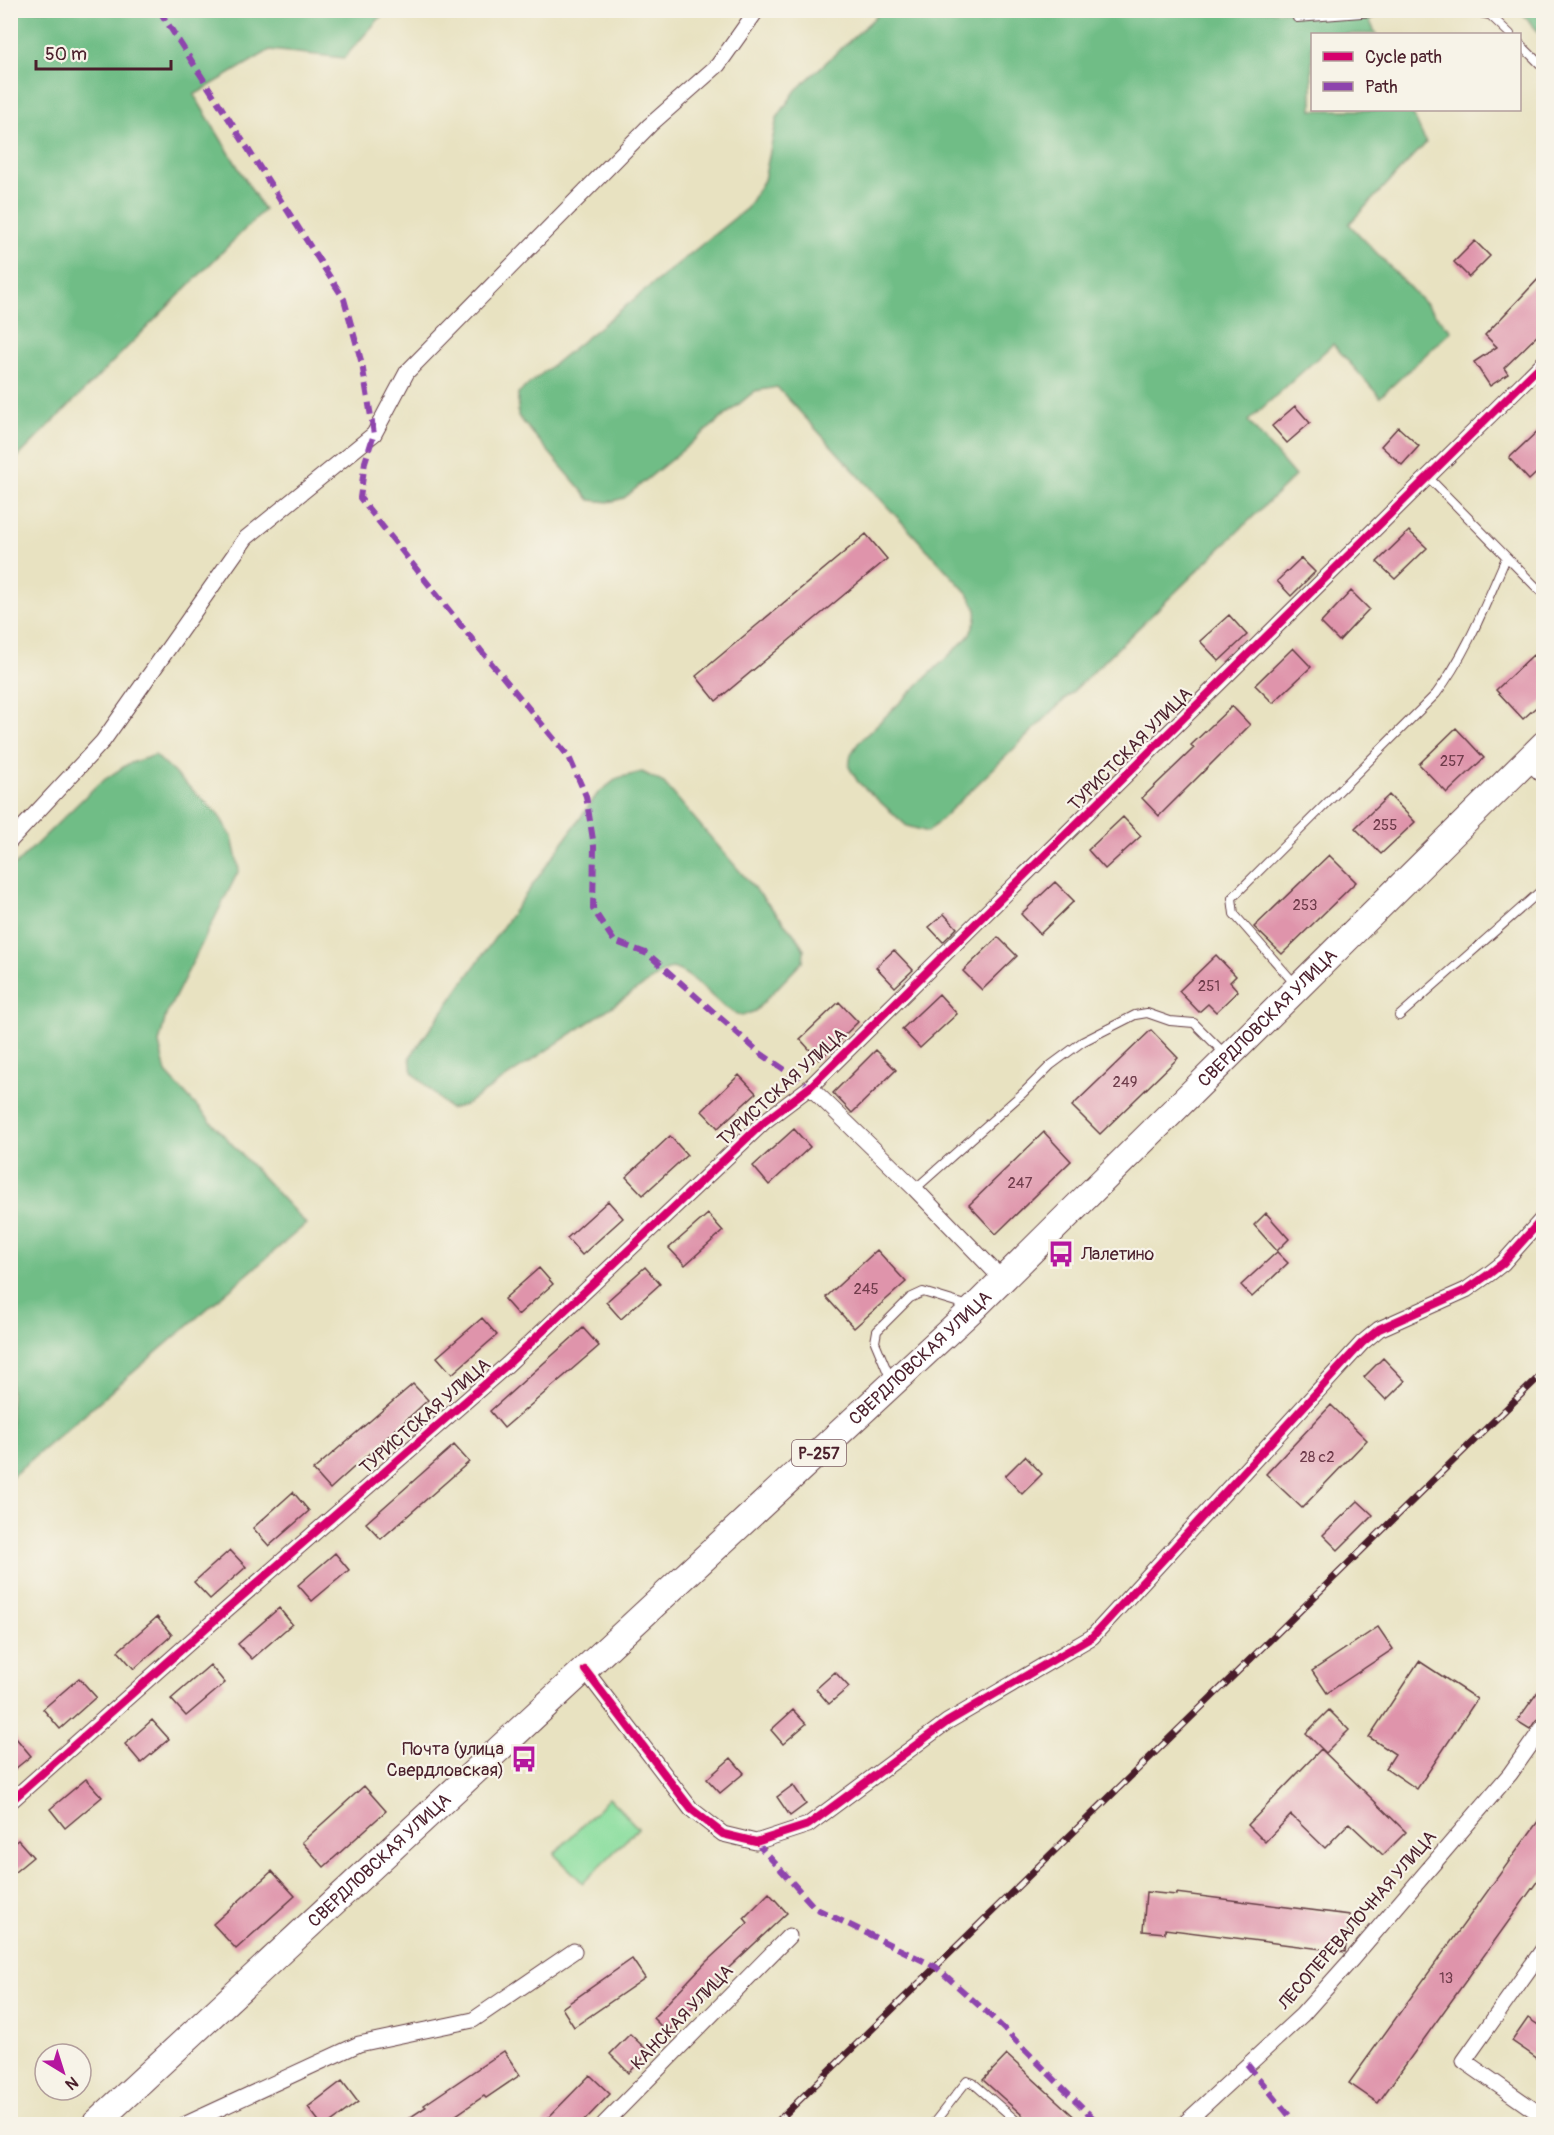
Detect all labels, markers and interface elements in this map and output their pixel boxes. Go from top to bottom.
scale bar [36,33,171,71]
legend [1311,33,1521,111]
text: 50 m [45,43,87,66]
text: Cycle path [1365,46,1442,69]
text: Path [1365,76,1398,99]
street label: ТУРИСТСКАЯ УЛИЦА [1064,682,1197,816]
house number: 257 [1440,752,1464,771]
house number: 255 [1373,816,1397,835]
house number: 253 [1293,896,1317,915]
street label: СВЕРДЛОВСКАЯ УЛИЦА [1193,944,1343,1092]
house number: 251 [1198,977,1220,996]
street label: ТУРИСТСКАЯ УЛИЦА [713,1023,852,1151]
house number: 249 [1113,1073,1137,1092]
house number: 247 [1007,1174,1033,1193]
bus stop icon: Лалетино [1046,1239,1076,1269]
place label: Лалетино [1080,1243,1155,1266]
house number: 245 [853,1280,879,1299]
street label: СВЕРДЛОВСКАЯ УЛИЦА [844,1286,997,1430]
street label: ТУРИСТСКАЯ УЛИЦА [355,1353,496,1479]
road number: Р-257 [792,1440,846,1466]
house number: 28 с2 [1299,1448,1335,1467]
place label: Почта (улица Свердловская) [387,1738,504,1782]
bus stop icon: Почта (улица Свердловская) [509,1744,539,1774]
street label: СВЕРДЛОВСКАЯ УЛИЦА [303,1788,456,1933]
street label: ЛЕСОПЕРЕВАЛОЧНАЯ УЛИЦА [1272,1826,1442,2016]
street label: КАНСКАЯ УЛИЦА [626,1960,739,2075]
house number: 13 [1439,1969,1453,1988]
north arrow [33,2042,93,2102]
text: N [61,2072,82,2094]

